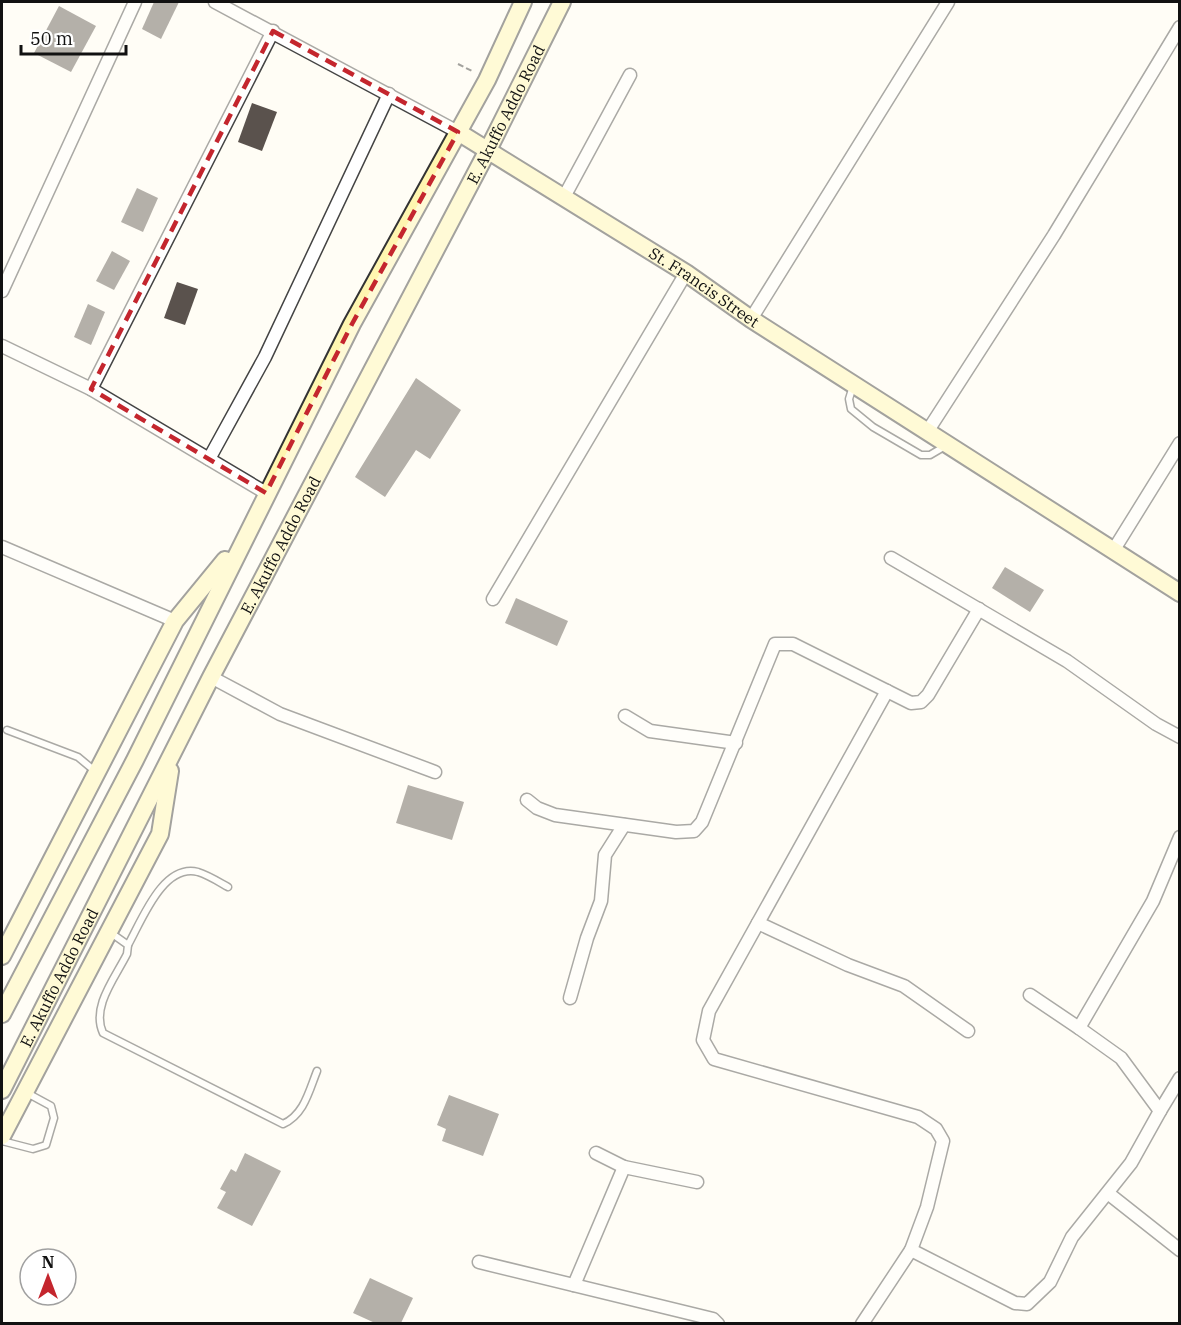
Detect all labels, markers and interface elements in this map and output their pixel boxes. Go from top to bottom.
scale bar [21,18,126,56]
text: 50 m [30,27,73,50]
street label: E. Akuffo Addo Road [462,41,549,187]
street label: St. Francis Street [645,243,763,332]
street label: E. Akuffo Addo Road [236,472,325,617]
street label: E. Akuffo Addo Road [15,905,103,1050]
north arrow [18,1247,78,1307]
text: N [42,1252,54,1272]

